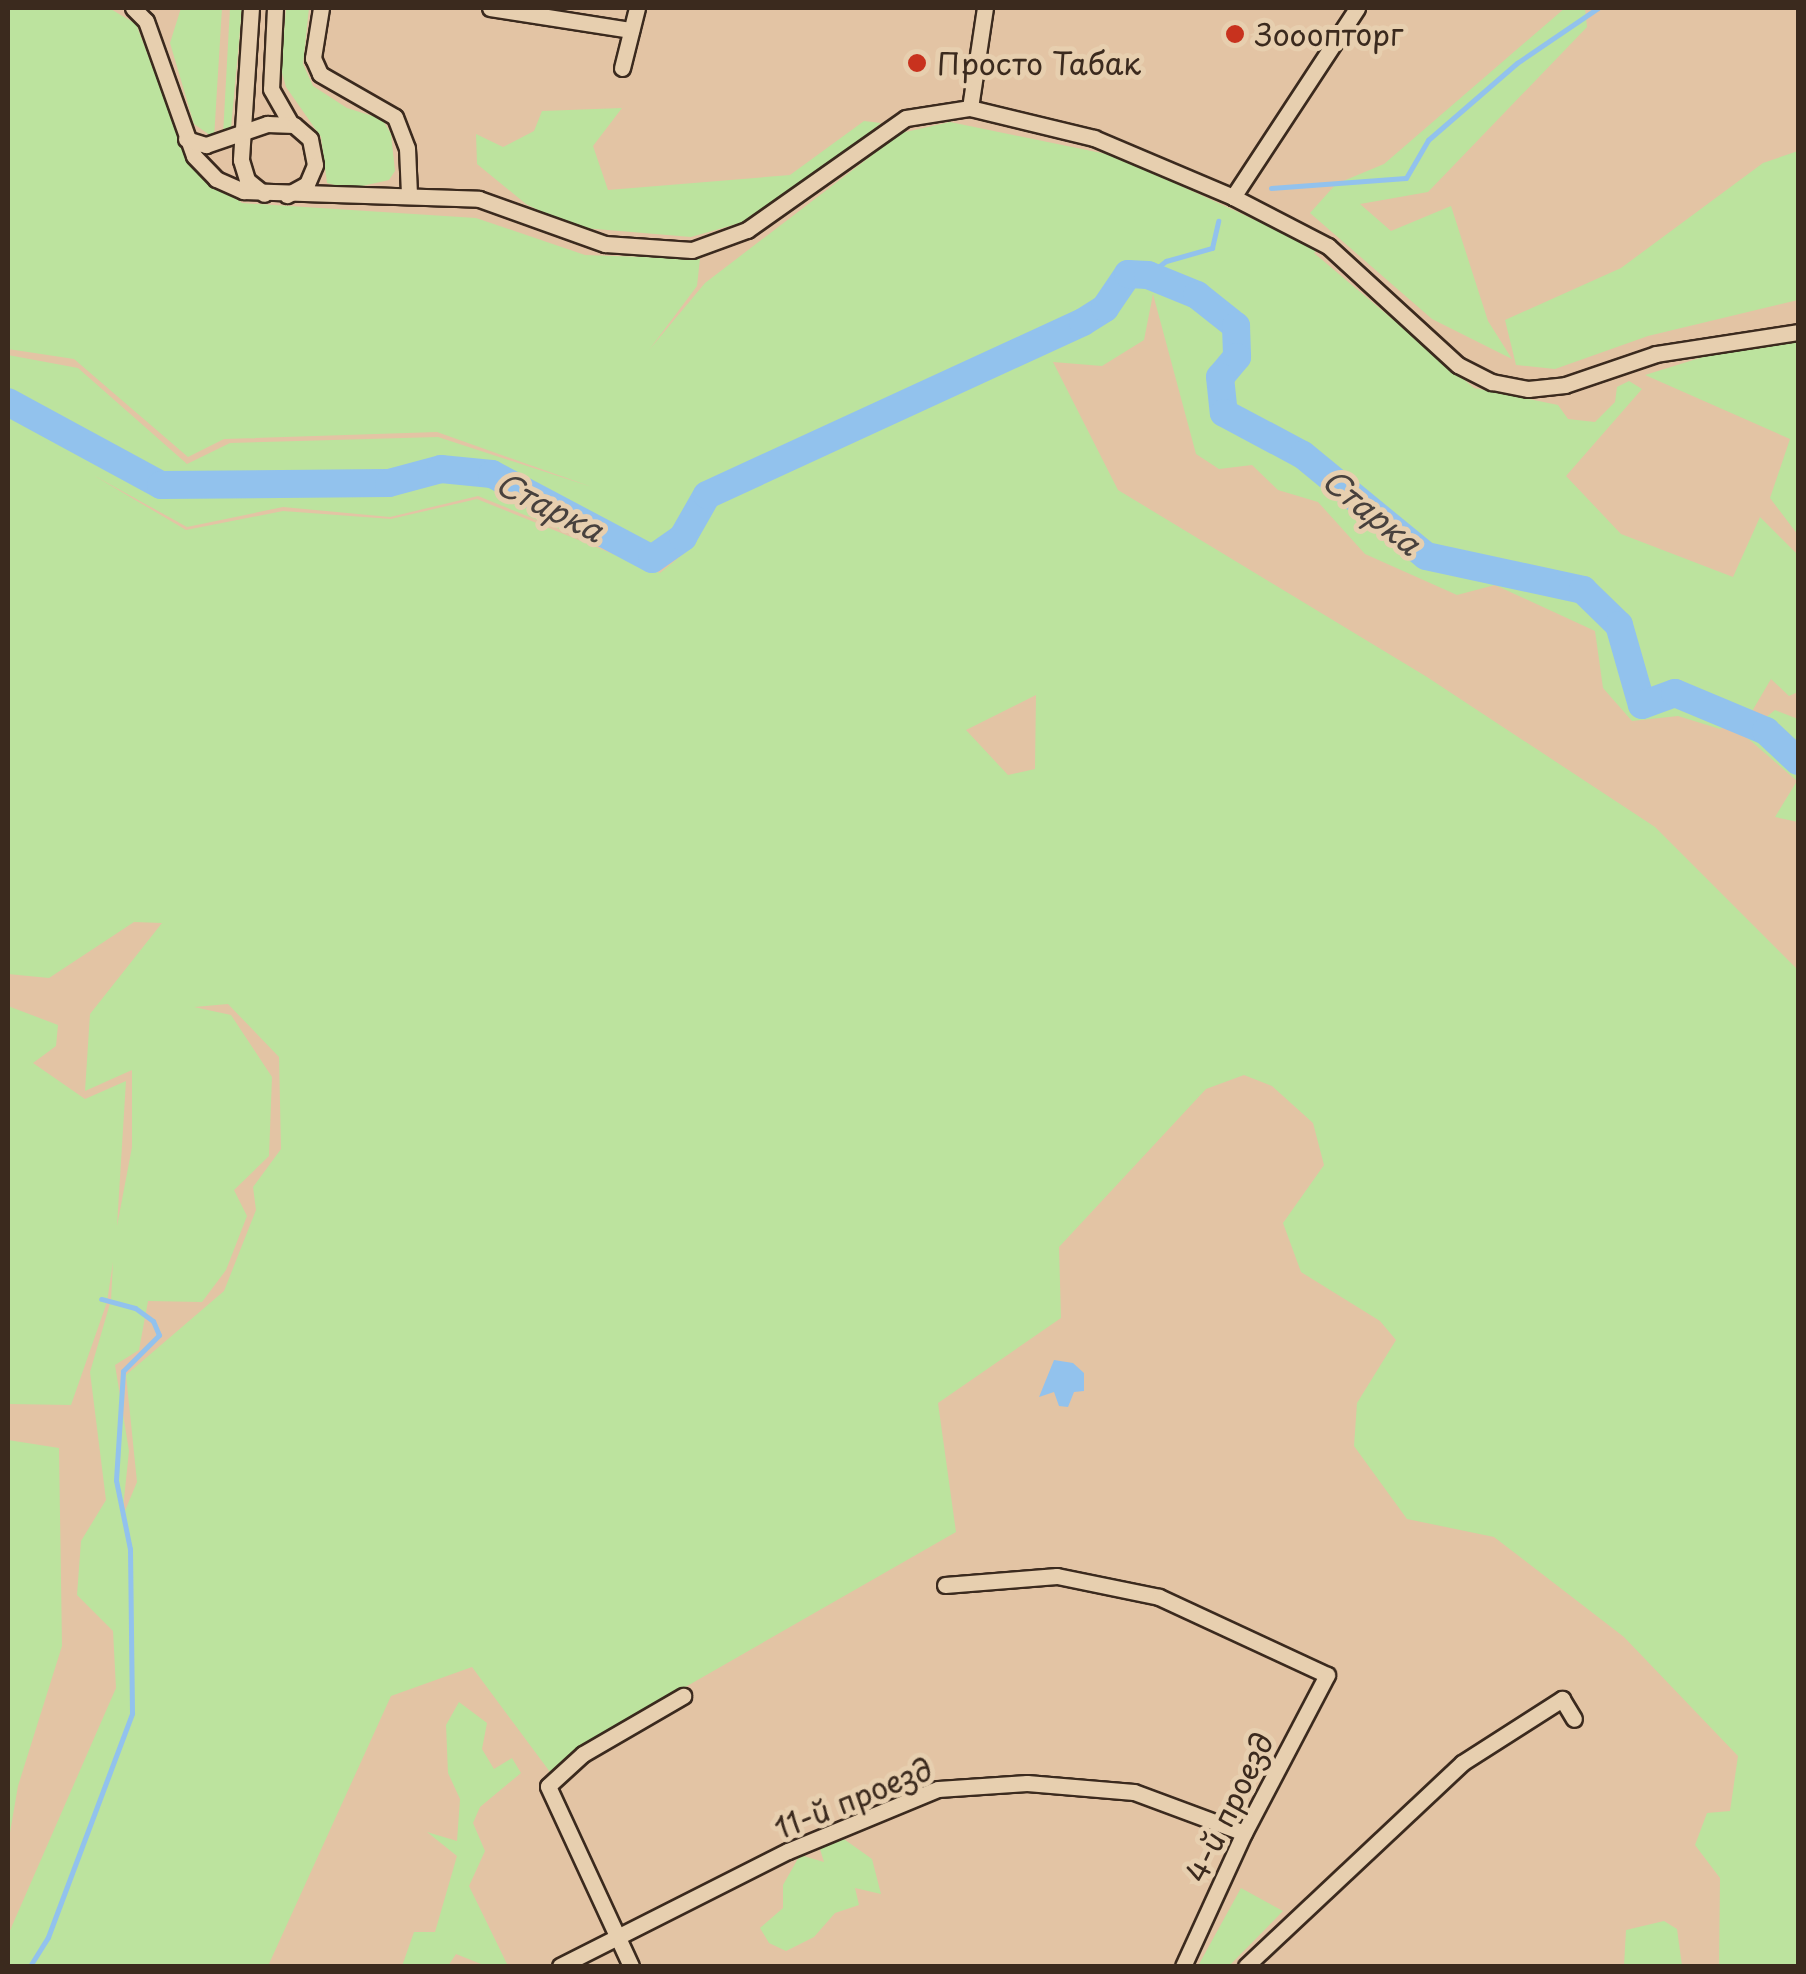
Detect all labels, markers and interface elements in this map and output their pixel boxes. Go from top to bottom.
place label: Зооопторг [1255,16,1403,52]
marker: Зооопторг [1224,23,1246,45]
place label: Просто Табак [937,45,1141,81]
marker: Просто Табак [906,52,928,74]
water label: Старка [1315,460,1429,562]
water label: Старка [490,463,610,549]
street label: 4-й проезд [1177,1726,1281,1888]
street label: 11-й проезд [769,1750,937,1846]

